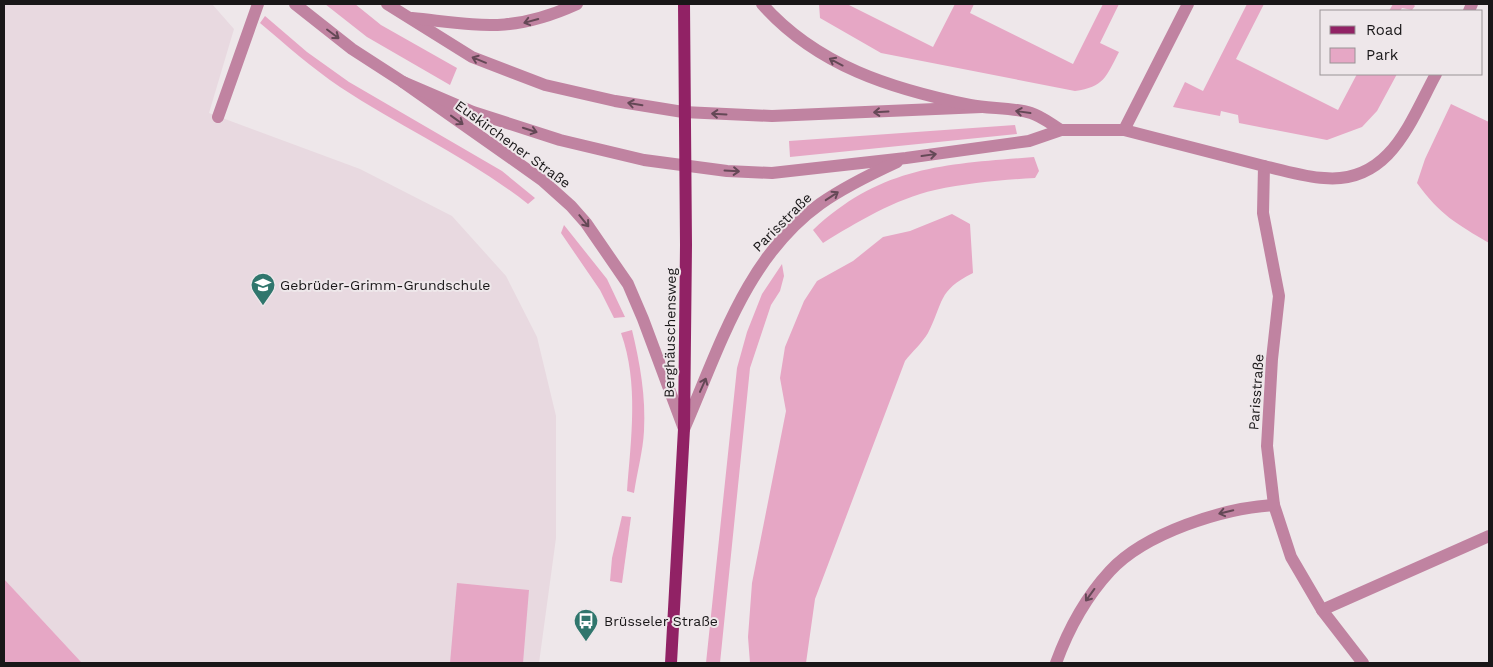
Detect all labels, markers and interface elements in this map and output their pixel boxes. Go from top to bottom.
legend [1320,10,1483,75]
one-way arrow [524,16,540,26]
text: Road [1366,21,1403,39]
one-way arrow [326,29,340,39]
text: Park [1366,46,1399,64]
one-way arrow [472,55,488,64]
one-way arrow [829,57,844,66]
street label: Euskirchener Straße [452,97,574,191]
one-way arrow [628,98,644,108]
one-way arrow [873,107,889,116]
one-way arrow [1016,107,1032,117]
one-way arrow [711,109,727,118]
one-way arrow [450,115,463,126]
one-way arrow [522,126,538,136]
one-way arrow [920,150,936,160]
one-way arrow [724,167,740,176]
street label: Parisstraße [749,189,815,255]
one-way arrow [825,191,839,201]
one-way arrow [578,214,589,227]
street label: Berghäuschensweg [661,267,679,398]
school or university icon: Gebrüder-Grimm-Grundschule [250,272,276,306]
place label: Gebrüder-Grimm-Grundschule [280,277,490,293]
street label: Parisstraße [1245,353,1267,431]
one-way arrow [699,378,709,393]
one-way arrow [1218,508,1234,517]
one-way arrow [1085,588,1095,602]
bus stop icon: Brüsseler Straße [573,608,599,642]
place label: Brüsseler Straße [604,613,718,629]

